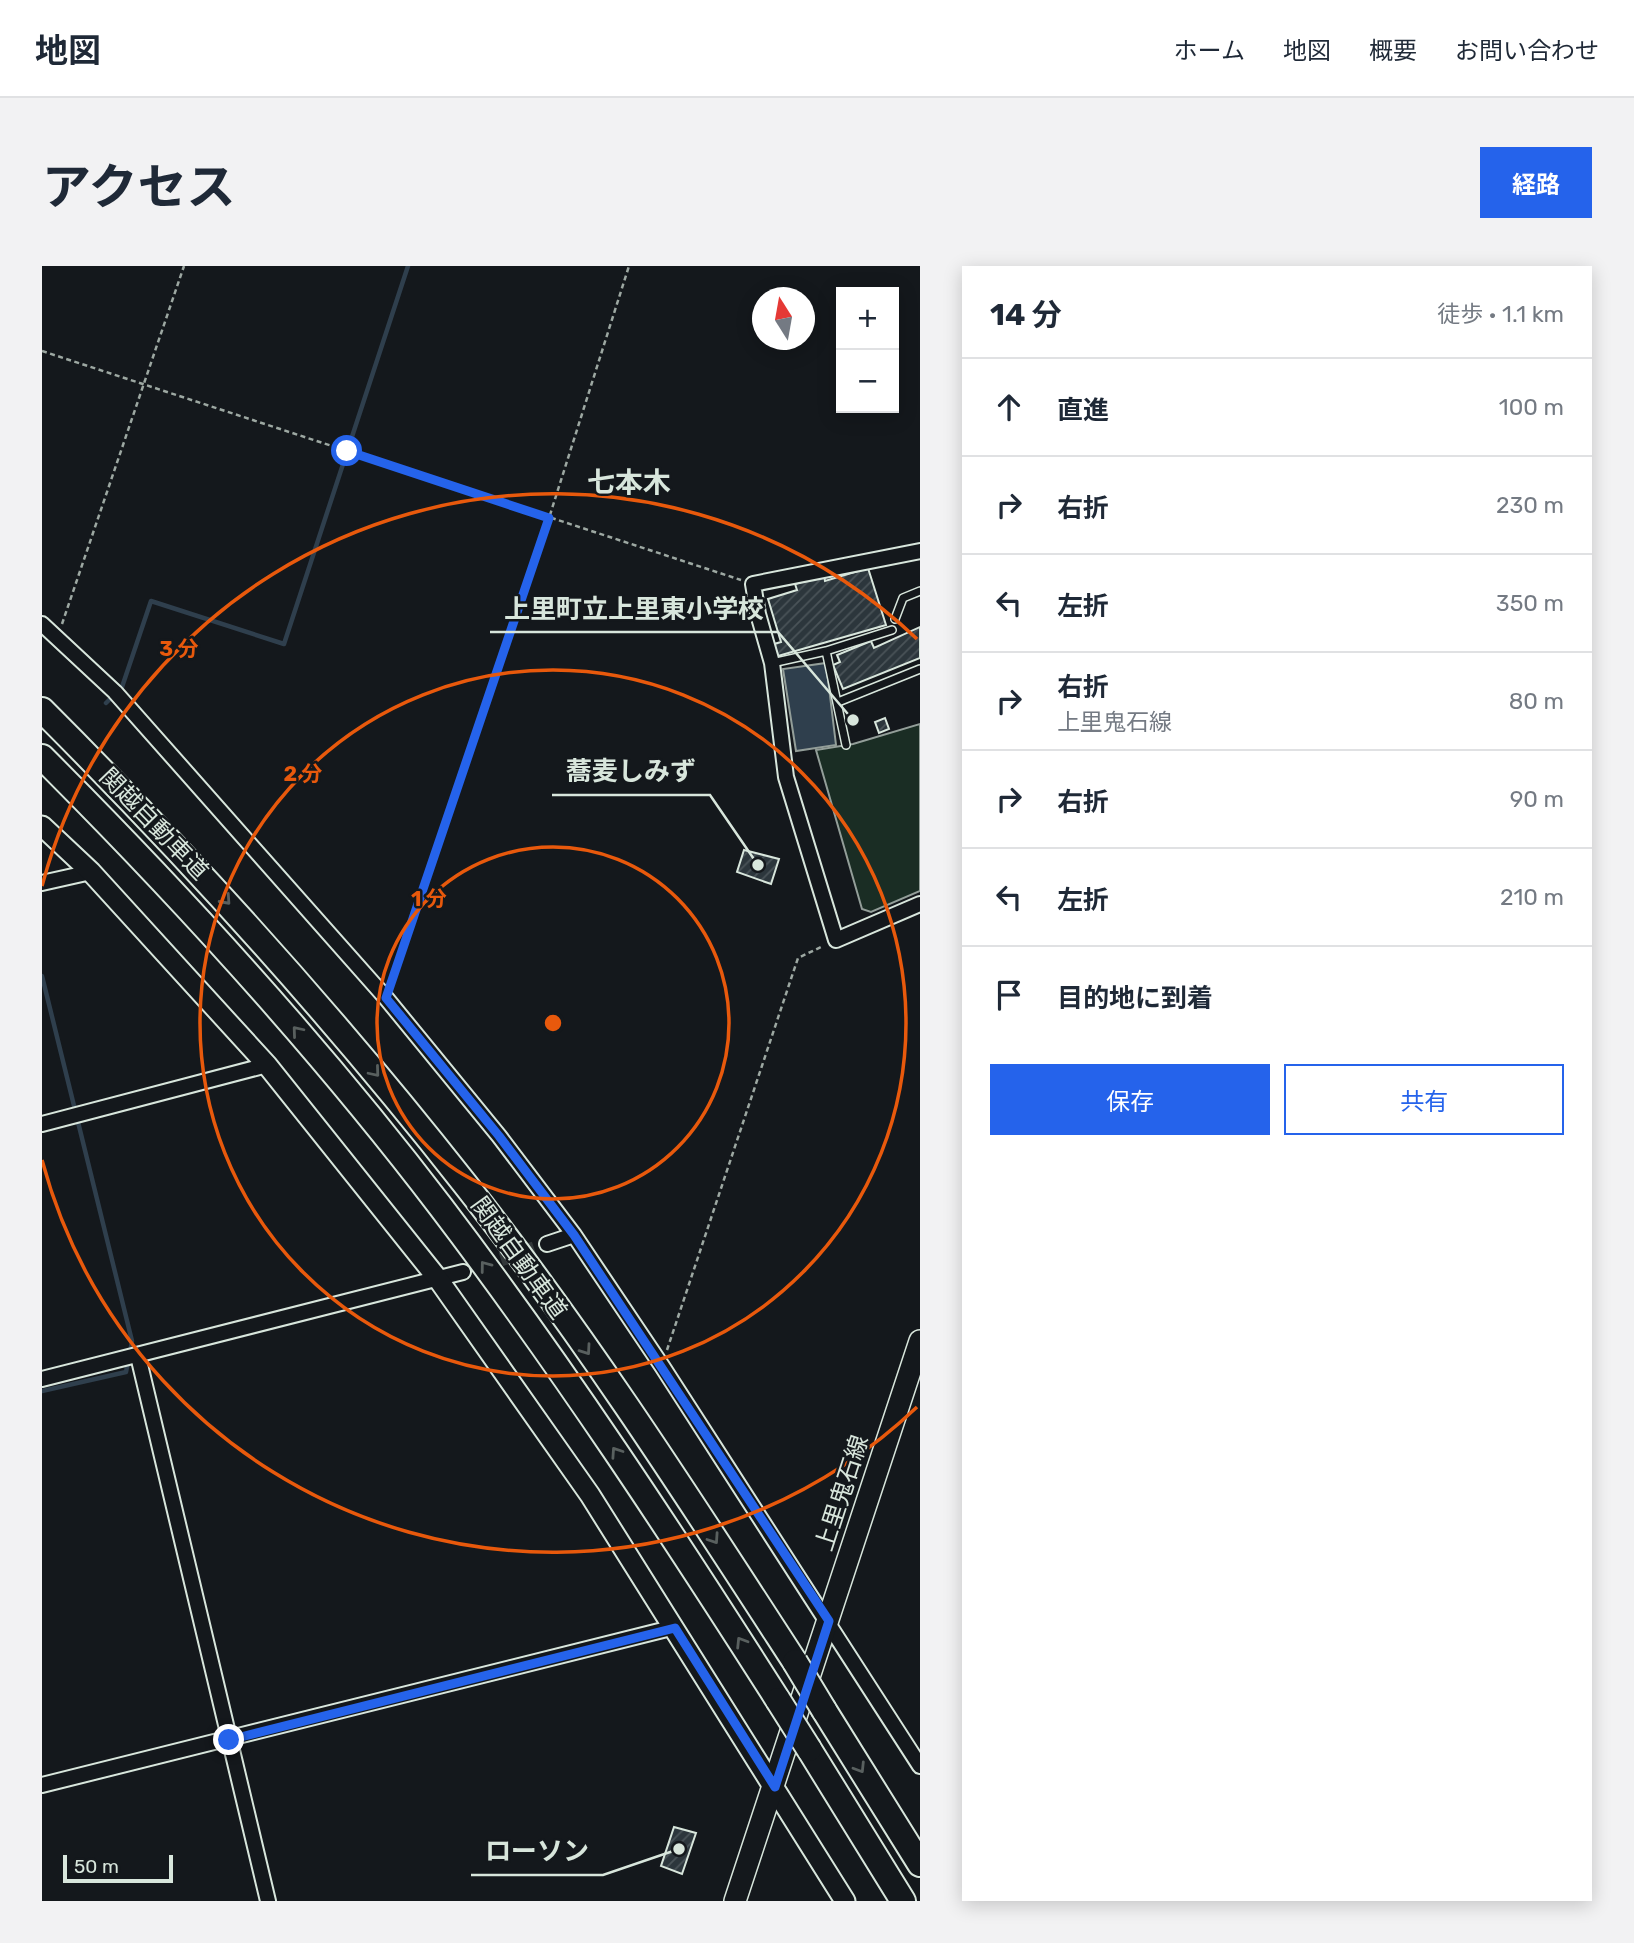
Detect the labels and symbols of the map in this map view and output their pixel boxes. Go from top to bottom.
north arrow [752,287,815,350]
route start [331,435,362,466]
district label: 七本木 [587,466,671,499]
callout: 上里町立上里東小学校 [490,585,778,632]
text: 上里町立上里東小学校 [504,594,764,625]
text: 3 分 [159,636,199,661]
callout: 蕎麦しみず [552,748,710,795]
text: 蕎麦しみず [566,756,696,787]
text: 2 分 [283,761,323,786]
street label: 関越自動車道 [94,762,214,886]
text: 1 分 [411,886,447,911]
one-way arrow [218,892,230,905]
centre of rings [541,1011,565,1035]
one-way arrow [293,1026,305,1039]
one-way arrow [367,1063,379,1076]
street label: 関越自動車道 [465,1192,573,1324]
one-way arrow [481,1261,493,1274]
one-way arrow [578,1342,590,1355]
street label: 上里鬼石線 [810,1432,874,1554]
one-way arrow [612,1447,625,1460]
one-way arrow [706,1531,719,1544]
one-way arrow [737,1637,749,1650]
route end [213,1724,244,1755]
one-way arrow [852,1760,865,1773]
callout: ローソン [471,1828,603,1875]
text: ローソン [485,1836,589,1867]
scale bar [63,1852,173,1884]

